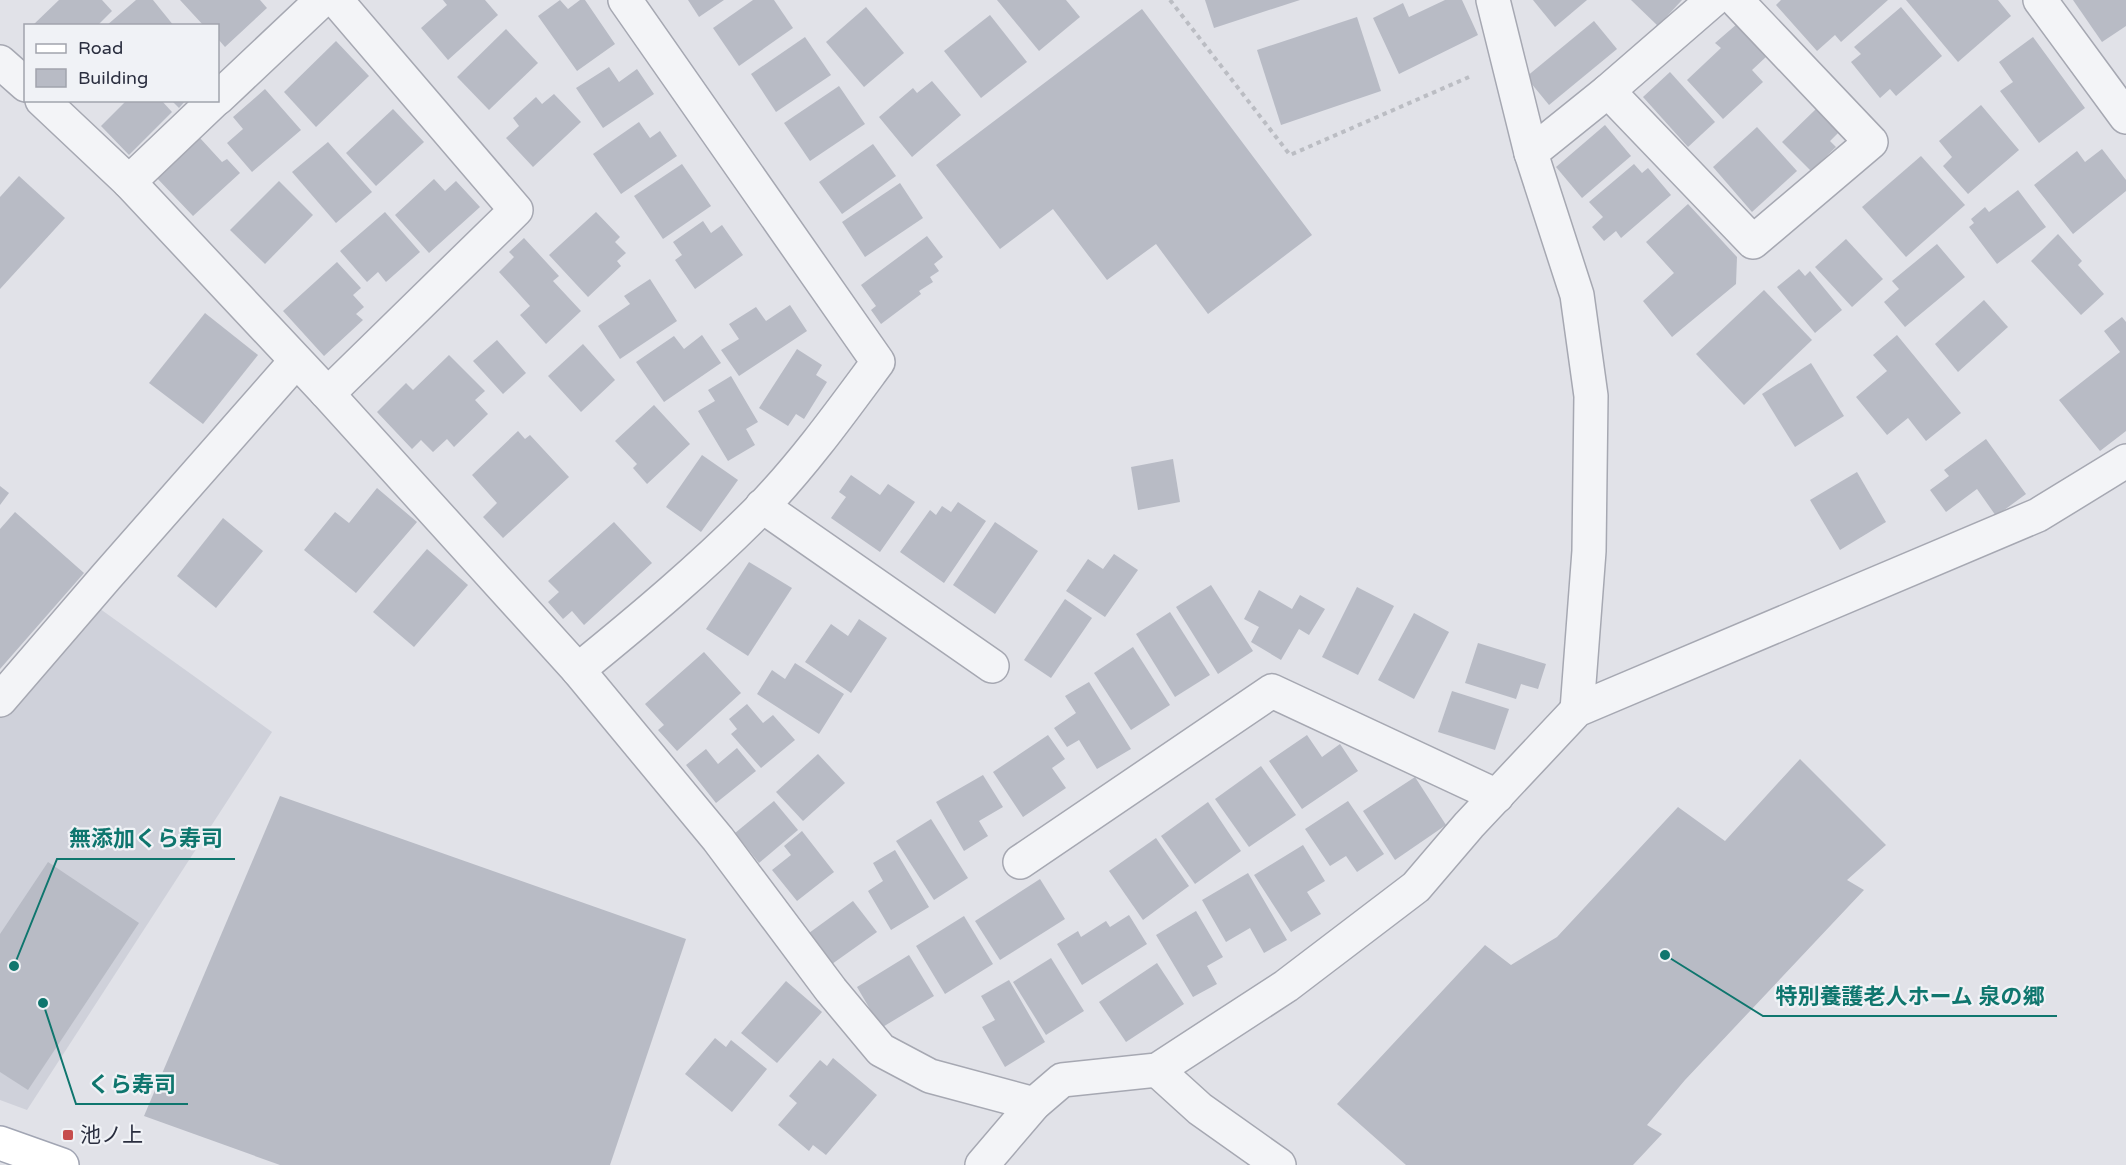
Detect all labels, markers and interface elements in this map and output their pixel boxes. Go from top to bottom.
legend [24,24,219,102]
text: Road [78,37,123,59]
text: Building [78,67,148,89]
callout: 無添加くら寿司 [57,819,235,859]
text: 無添加くら寿司 [69,826,223,852]
callout: 特別養護老人ホーム 泉の郷 [1763,976,2057,1016]
text: 特別養護老人ホーム 泉の郷 [1775,984,2045,1010]
callout: くら寿司 [76,1064,188,1104]
text: くら寿司 [88,1072,176,1098]
place label: 池ノ上 [80,1123,143,1148]
marker: 池ノ上 [61,1128,75,1142]

